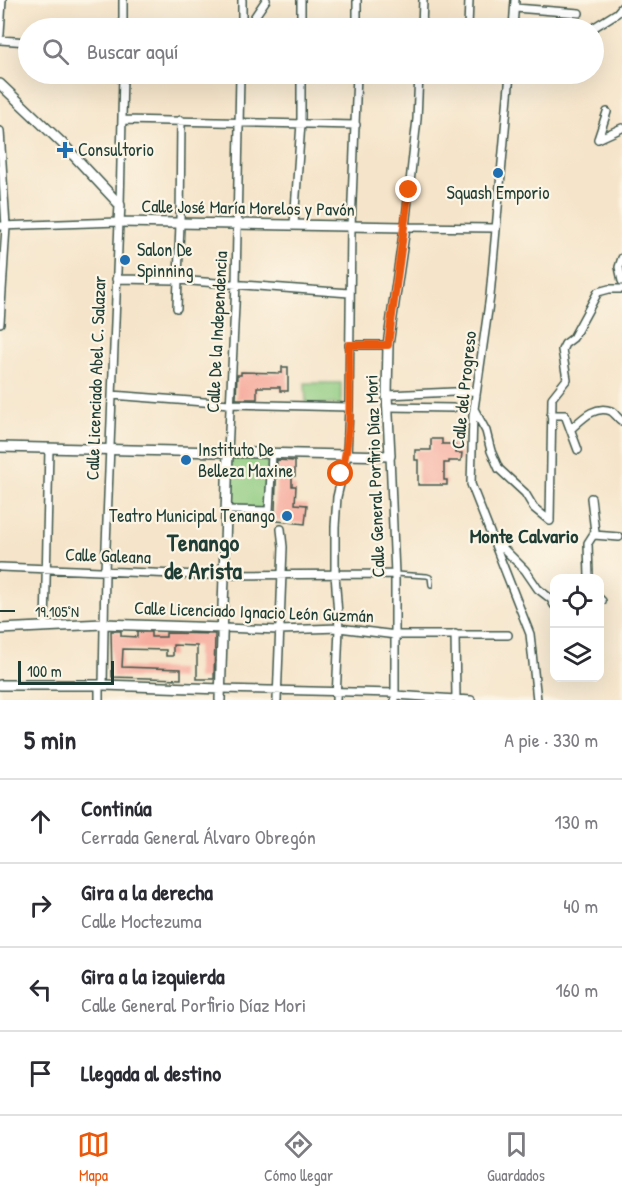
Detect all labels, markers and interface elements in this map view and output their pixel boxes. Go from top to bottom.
search box [18,18,604,84]
icon: search [39,35,72,68]
text: Buscar aquí [87,36,179,66]
place label: Consultorio [78,137,154,162]
marker: Consultorio [56,141,74,159]
marker: Squash Emporio [491,166,505,180]
route end [395,176,421,202]
place label: Squash Emporio [447,180,549,205]
street label: Calle José María Morelos y Pavón [141,193,355,222]
place label: Salon De Spinning [137,237,193,283]
street label: Calle De la Independencia [200,251,233,413]
marker: Salon De Spinning [118,253,132,267]
street label: Calle Licenciado Abel C. Salazar [79,275,112,481]
street label: Calle del Progreso [445,330,482,450]
street label: Calle General Porfirio Díaz Mori [358,374,391,578]
place label: Instituto De Belleza Maxine [198,437,293,483]
marker: Instituto De Belleza Maxine [179,453,193,467]
route start [327,460,353,486]
place label: Teatro Municipal Tenango [109,503,275,528]
marker: Teatro Municipal Tenango [280,509,294,523]
district label: Monte Calvario [470,522,578,549]
district label: Tenango de Arista [164,526,242,586]
street label: Calle Galeana [65,542,151,569]
map controls [550,574,604,682]
button: locate [550,574,604,628]
street label: Calle Licenciado Ignacio León Guzmán [134,595,374,628]
text: 19.105°N [35,601,79,622]
button: layers [550,628,604,682]
scale bar [18,658,114,686]
text: 100 m [27,660,62,682]
text: 5 min [24,722,76,757]
text: A pie · 330 m [504,726,598,753]
text: Continúa [81,793,152,823]
icon: ahead [24,805,57,838]
text: 130 m [555,808,598,835]
text: Cerrada General Álvaro Obregón [81,823,316,850]
text: Gira a la derecha [81,877,213,907]
icon: right [24,889,57,922]
text: 40 m [563,892,598,919]
text: Calle Moctezuma [81,907,202,934]
text: Gira a la izquierda [81,961,225,991]
icon: left [24,973,57,1006]
text: 160 m [556,976,598,1003]
text: Calle General Porfirio Díaz Mori [81,991,306,1018]
icon: arrive [24,1057,57,1090]
text: Llegada al destino [81,1058,221,1088]
tab: Mapa [77,1128,110,1186]
tab: Cómo llegar [264,1128,333,1186]
tab: Guardados [487,1128,545,1186]

